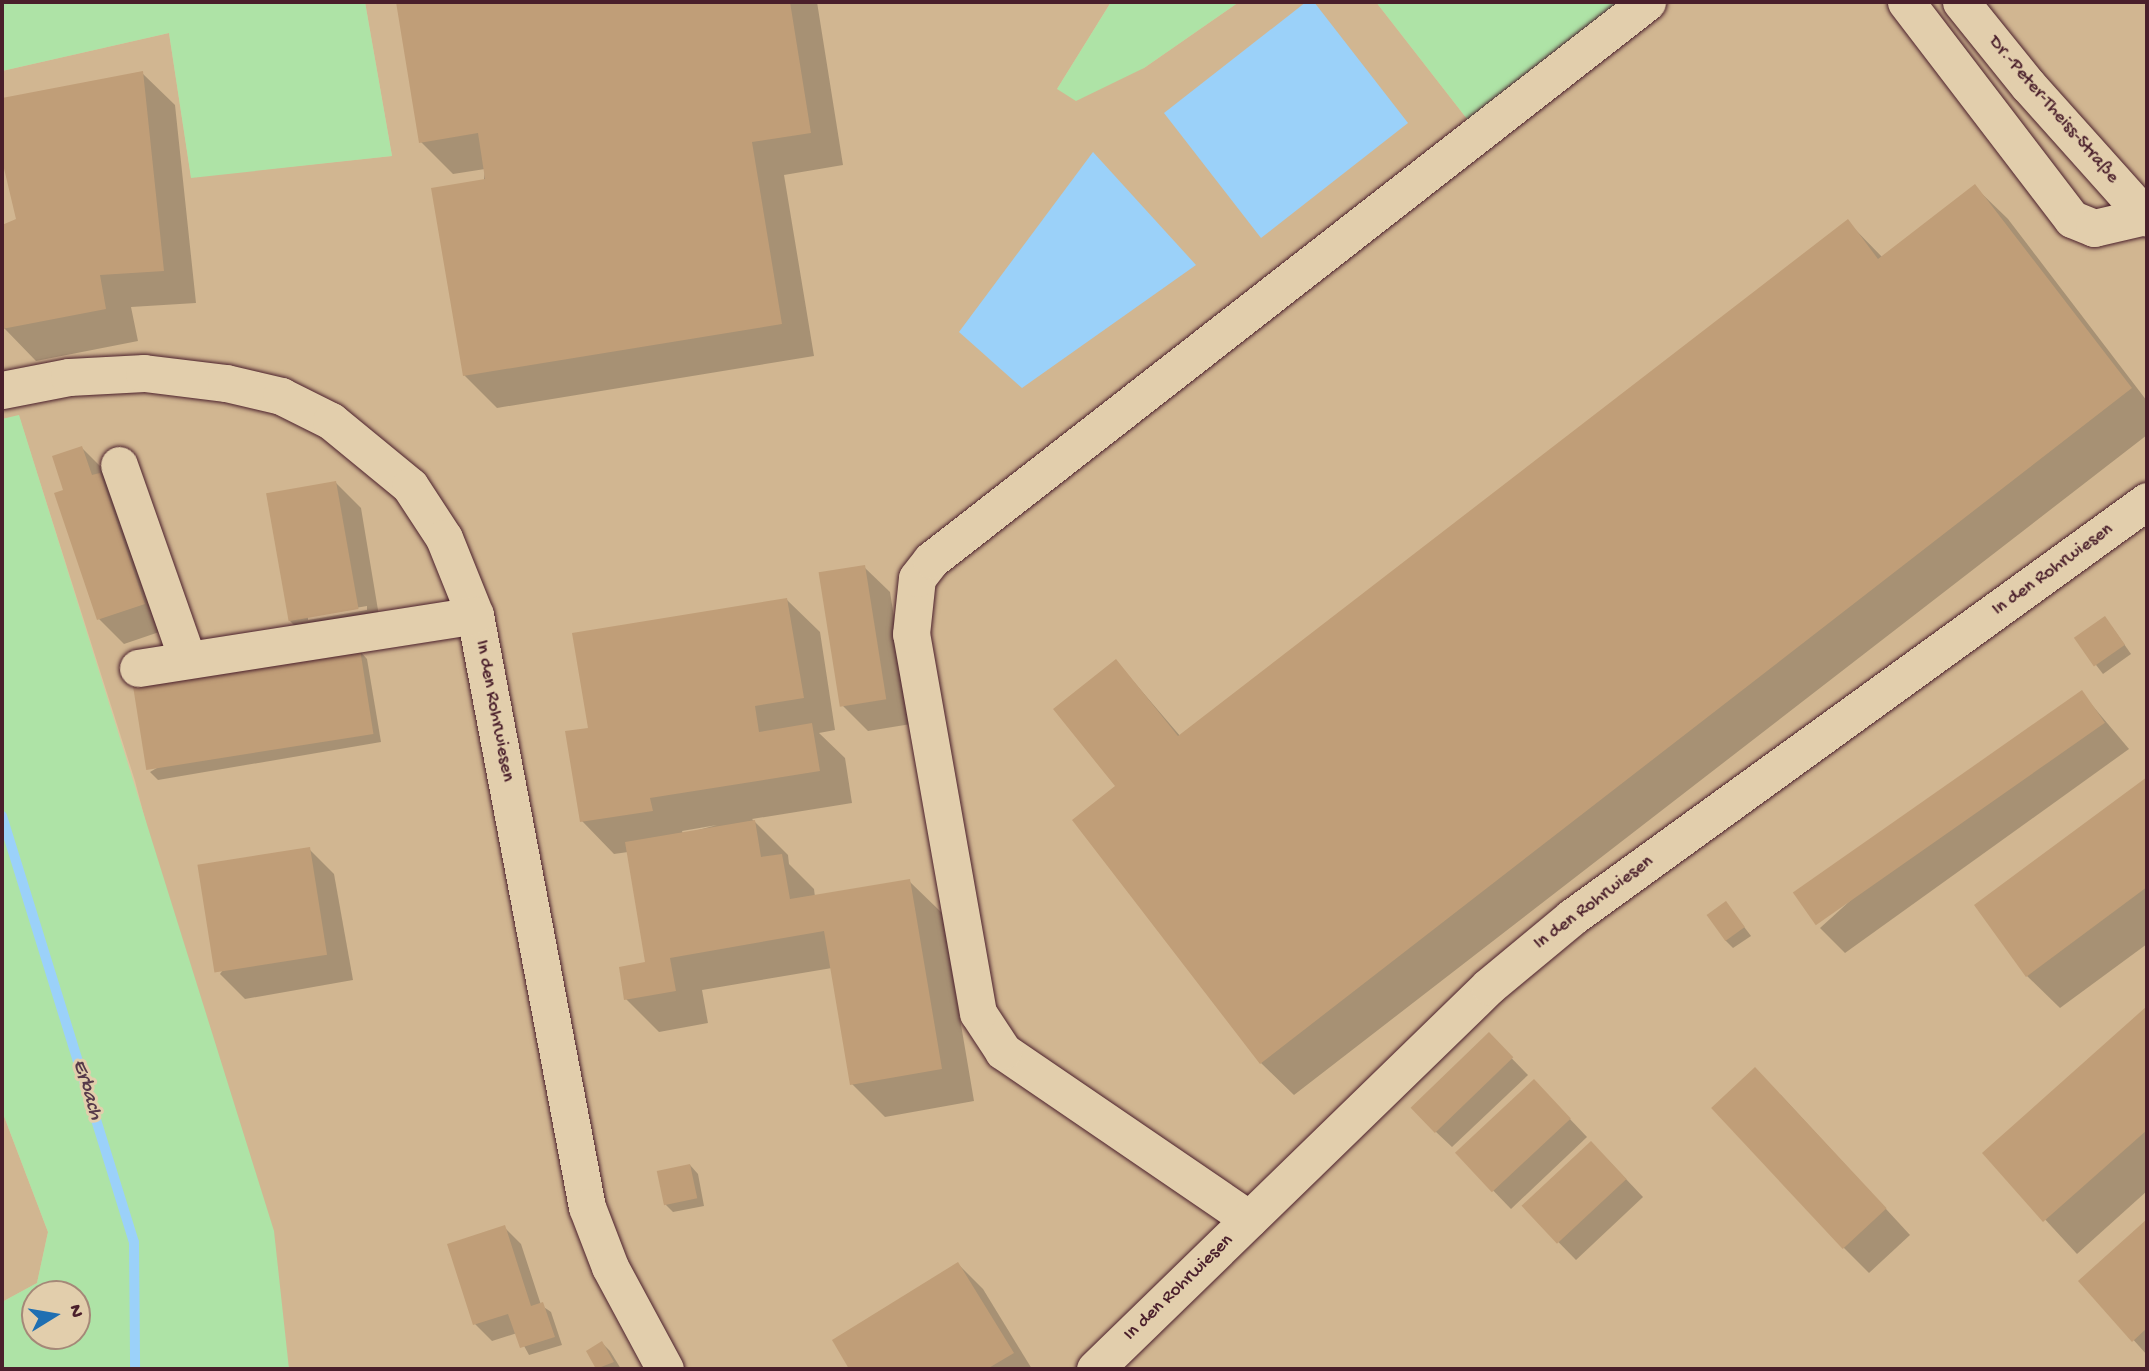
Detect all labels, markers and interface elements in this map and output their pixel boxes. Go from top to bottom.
street label: Dr.-Peter-Theiss-Straße [1983,32,2123,188]
street label: In den Rohrwiesen [1988,519,2118,621]
street label: In den Rohrwiesen [469,638,519,784]
street label: In den Rohrwiesen [1530,851,1658,955]
water label: Erbach [65,1057,107,1123]
street label: In den Rohrwiesen [1119,1230,1239,1346]
north arrow [21,1280,91,1350]
text: N [63,1303,88,1320]

